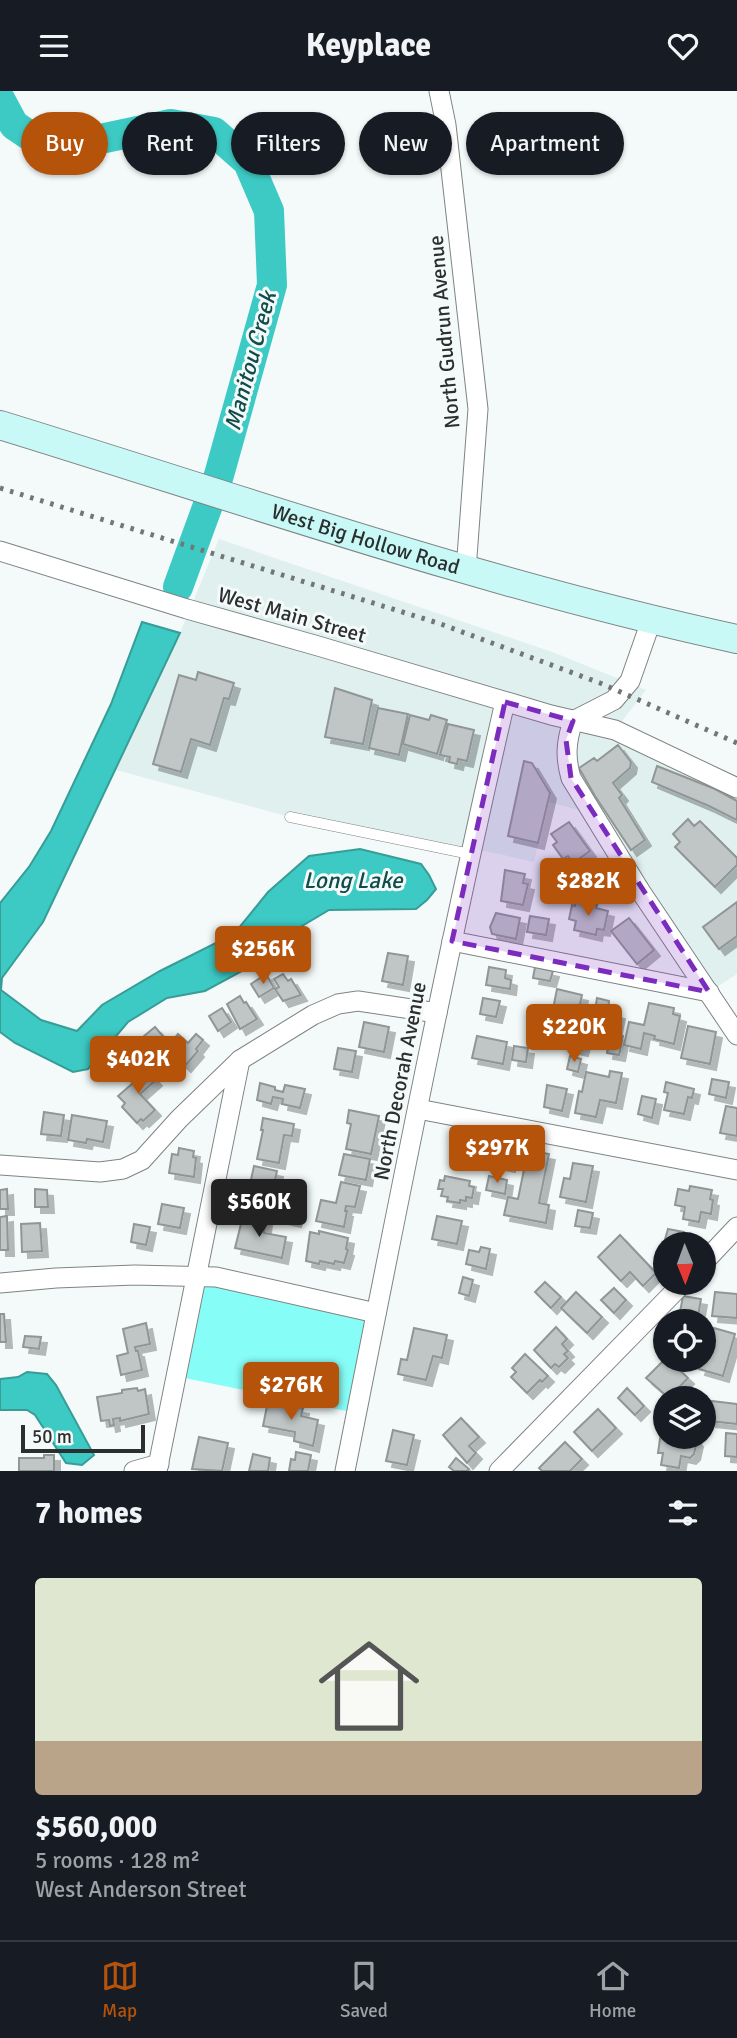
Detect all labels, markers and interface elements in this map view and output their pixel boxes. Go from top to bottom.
text: Keyplace [306,26,431,65]
icon: menu [35,27,73,65]
icon: heart [664,27,702,65]
chip: Buy [21,112,108,175]
chip: Rent [122,112,217,175]
chip: Filters [231,112,345,175]
chip: New [359,112,452,175]
chip: Apartment [466,112,624,175]
street label: North Gudrun Avenue [423,234,465,430]
water label: Manitou Creek [218,286,284,434]
street label: West Big Hollow Road [268,498,463,580]
street label: West Main Street [215,581,369,649]
pin: $282K [539,859,637,918]
water label: Long Lake [303,866,404,895]
text: $282K [556,866,620,895]
pin: $256K [214,927,312,986]
text: $256K [231,934,295,963]
street label: North Decorah Avenue [368,980,432,1182]
pin: $220K [525,1005,623,1064]
text: $220K [542,1012,606,1041]
pin: $402K [89,1037,187,1096]
text: $402K [106,1044,170,1073]
pin: $297K [448,1125,546,1185]
text: $297K [465,1133,529,1162]
pin: $560K [210,1179,308,1239]
text: $560K [227,1187,291,1216]
north arrow [653,1232,716,1295]
map controls [653,1232,716,1449]
button: locate [653,1309,716,1372]
pin: $276K [242,1363,340,1422]
text: $276K [259,1370,323,1399]
button: layers [653,1386,716,1449]
scale bar [21,1422,145,1454]
text: 50 m [32,1425,72,1449]
icon: filters [664,1494,702,1532]
text: 7 homes [35,1495,142,1532]
icon: home [306,1623,432,1749]
text: $560,000 [35,1809,157,1846]
text: 5 rooms · 128 m² [35,1846,200,1875]
text: West Anderson Street [35,1875,247,1904]
tab: Map [101,1957,139,2023]
tab: Saved [340,1957,388,2023]
tab: Home [589,1957,636,2023]

